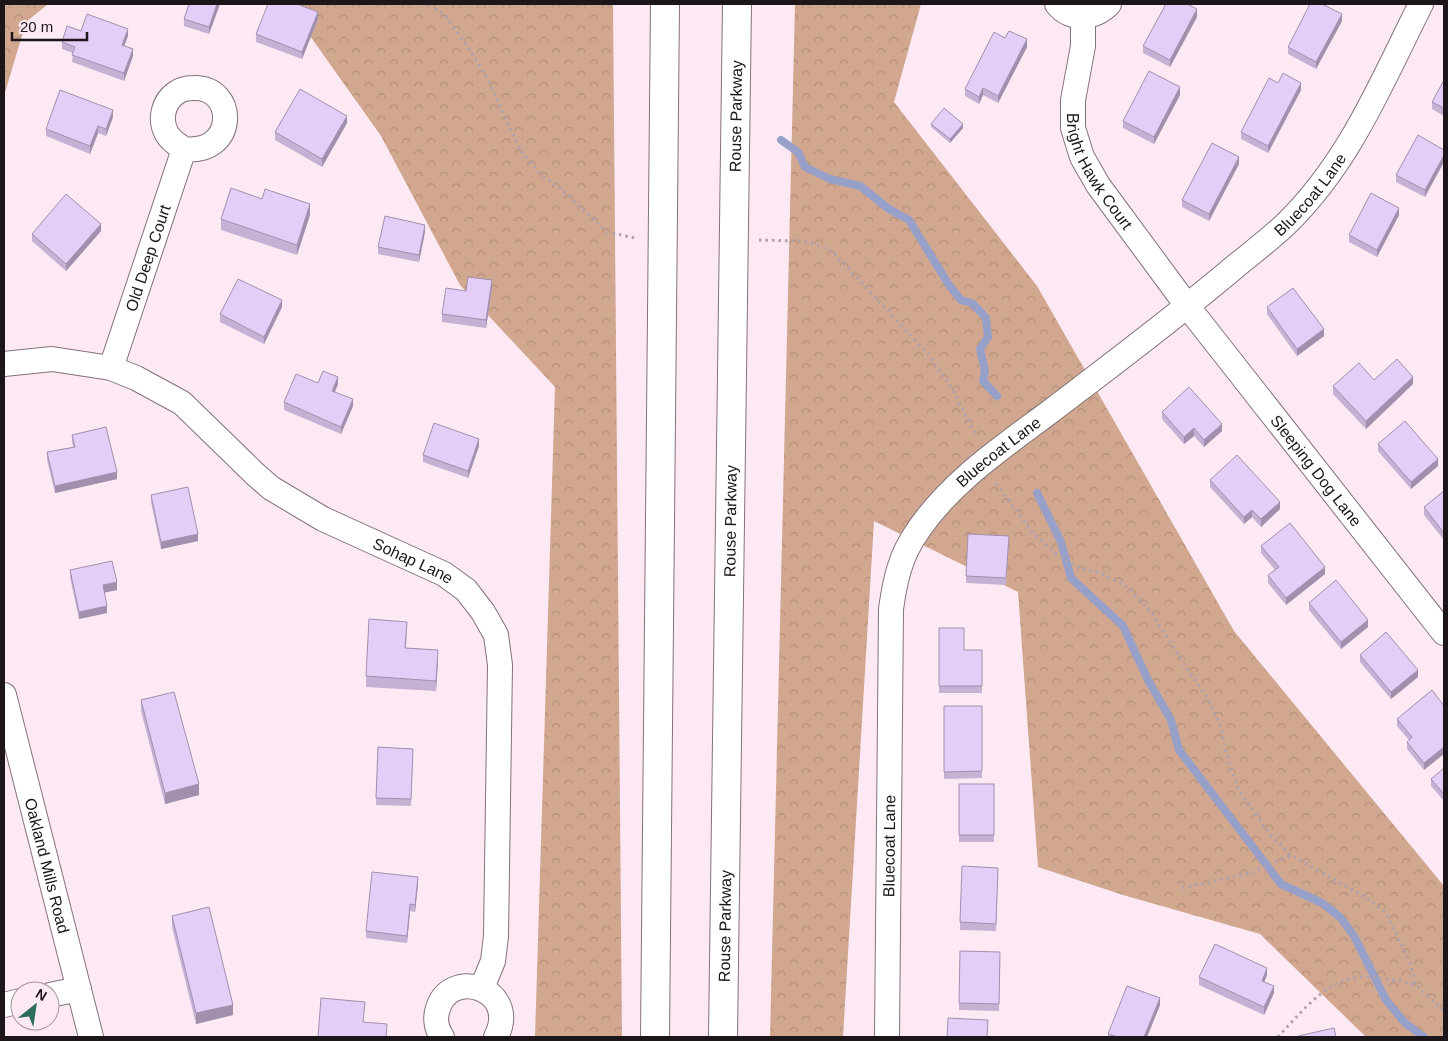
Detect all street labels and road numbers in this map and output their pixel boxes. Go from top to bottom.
street label: Rouse Parkway [726,60,745,172]
street label: Bright Hawk Court [1065,113,1136,233]
street label: Bluecoat Lane [1271,150,1349,239]
street label: Old Deep Court [122,202,174,313]
street label: Sleeping Dog Lane [1268,412,1365,529]
street label: Bluecoat Lane [953,413,1044,490]
street label: Rouse Parkway [721,465,739,577]
street label: Sohap Lane [370,534,457,586]
street label: Bluecoat Lane [880,795,898,897]
street label: Oakland Mills Road [22,796,73,935]
street label: Rouse Parkway [715,870,734,982]

